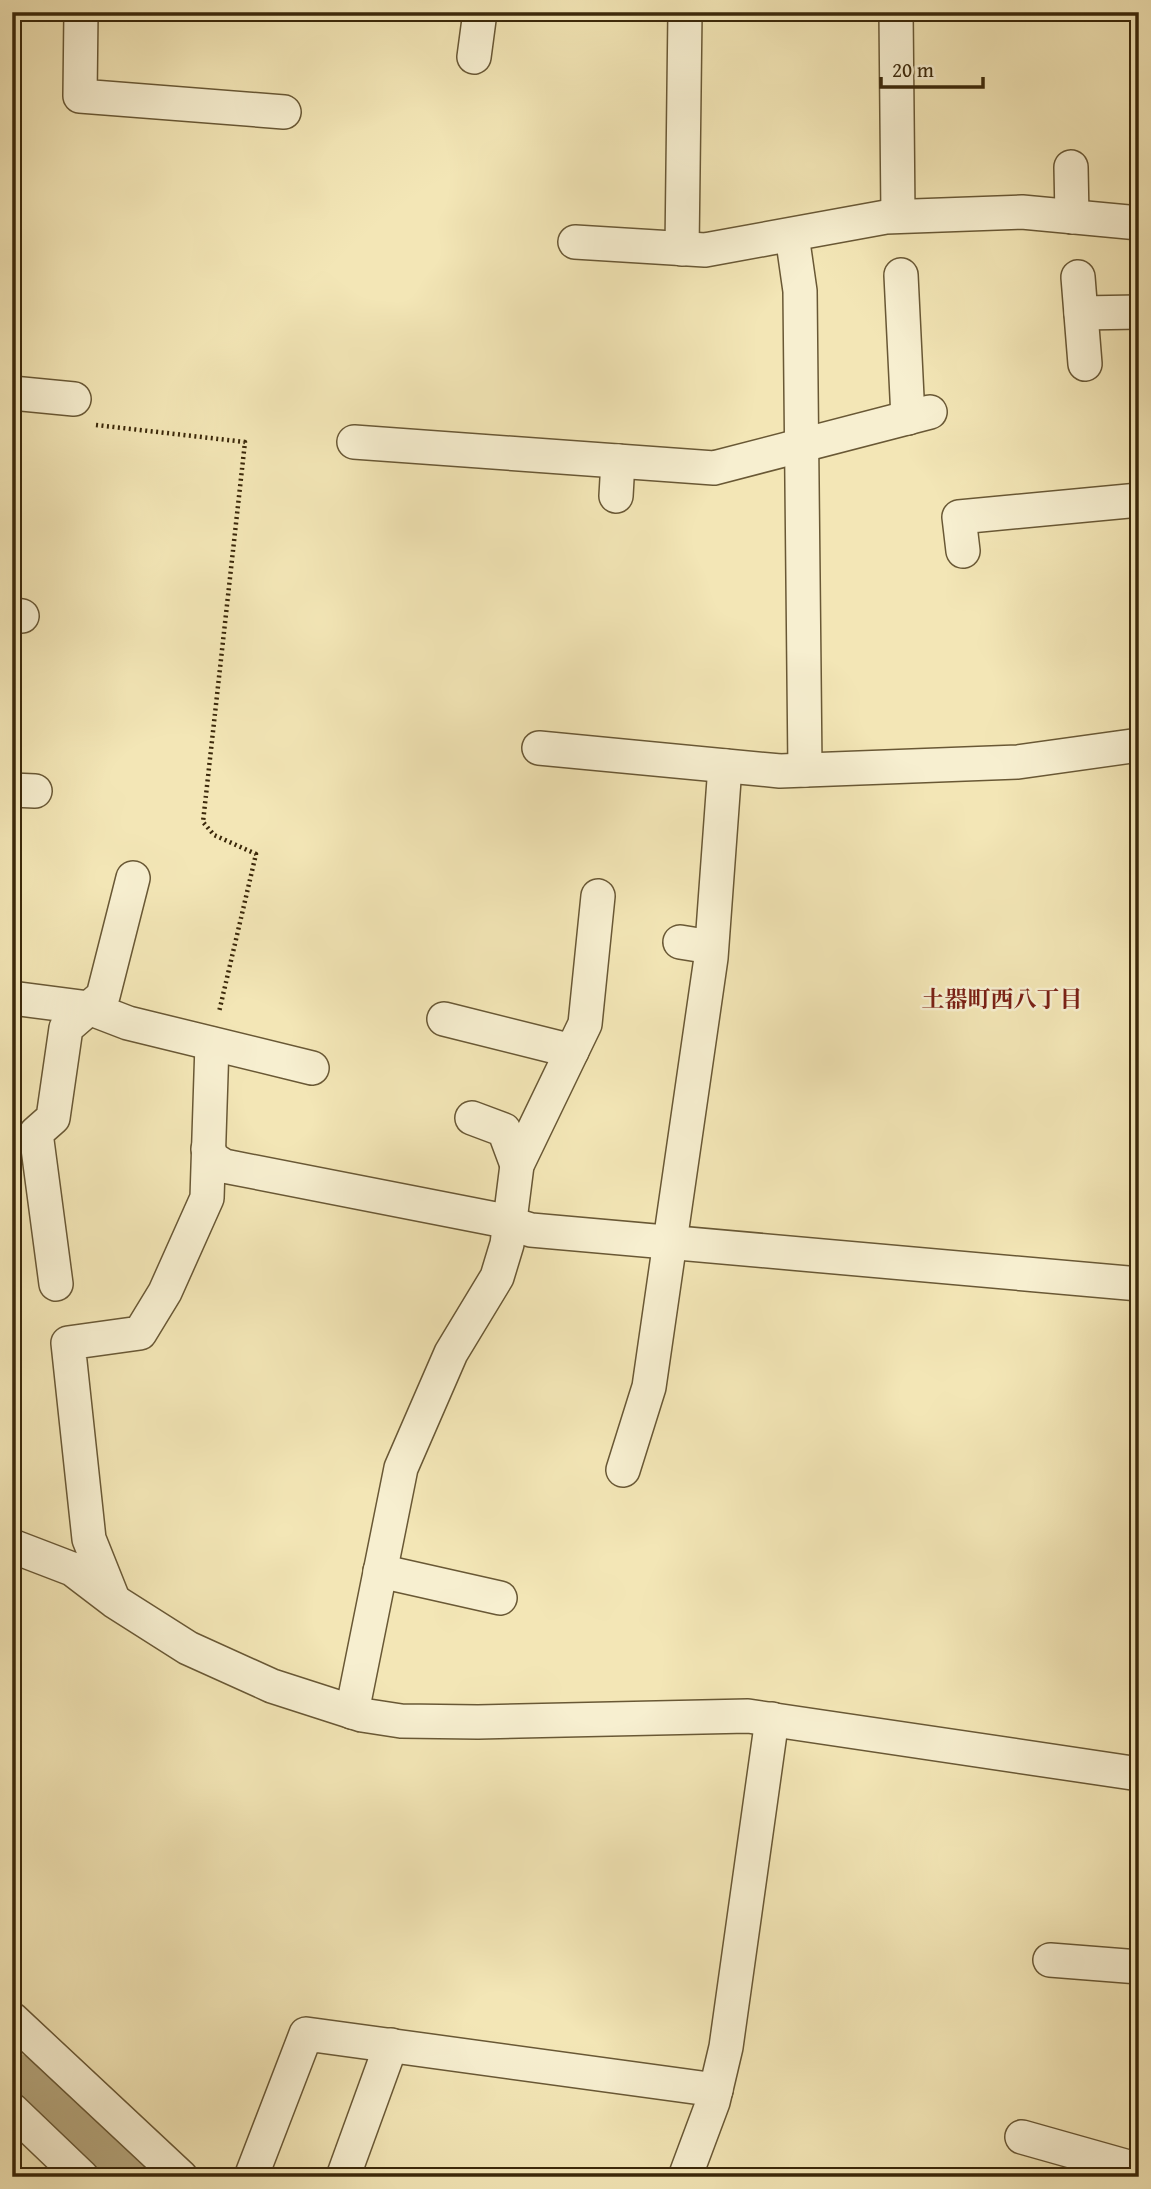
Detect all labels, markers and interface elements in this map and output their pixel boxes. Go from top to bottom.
scale bar [881,46,983,90]
text: 20 m [892,54,934,85]
district label: 土器町西八丁目 [922,982,1083,1015]

